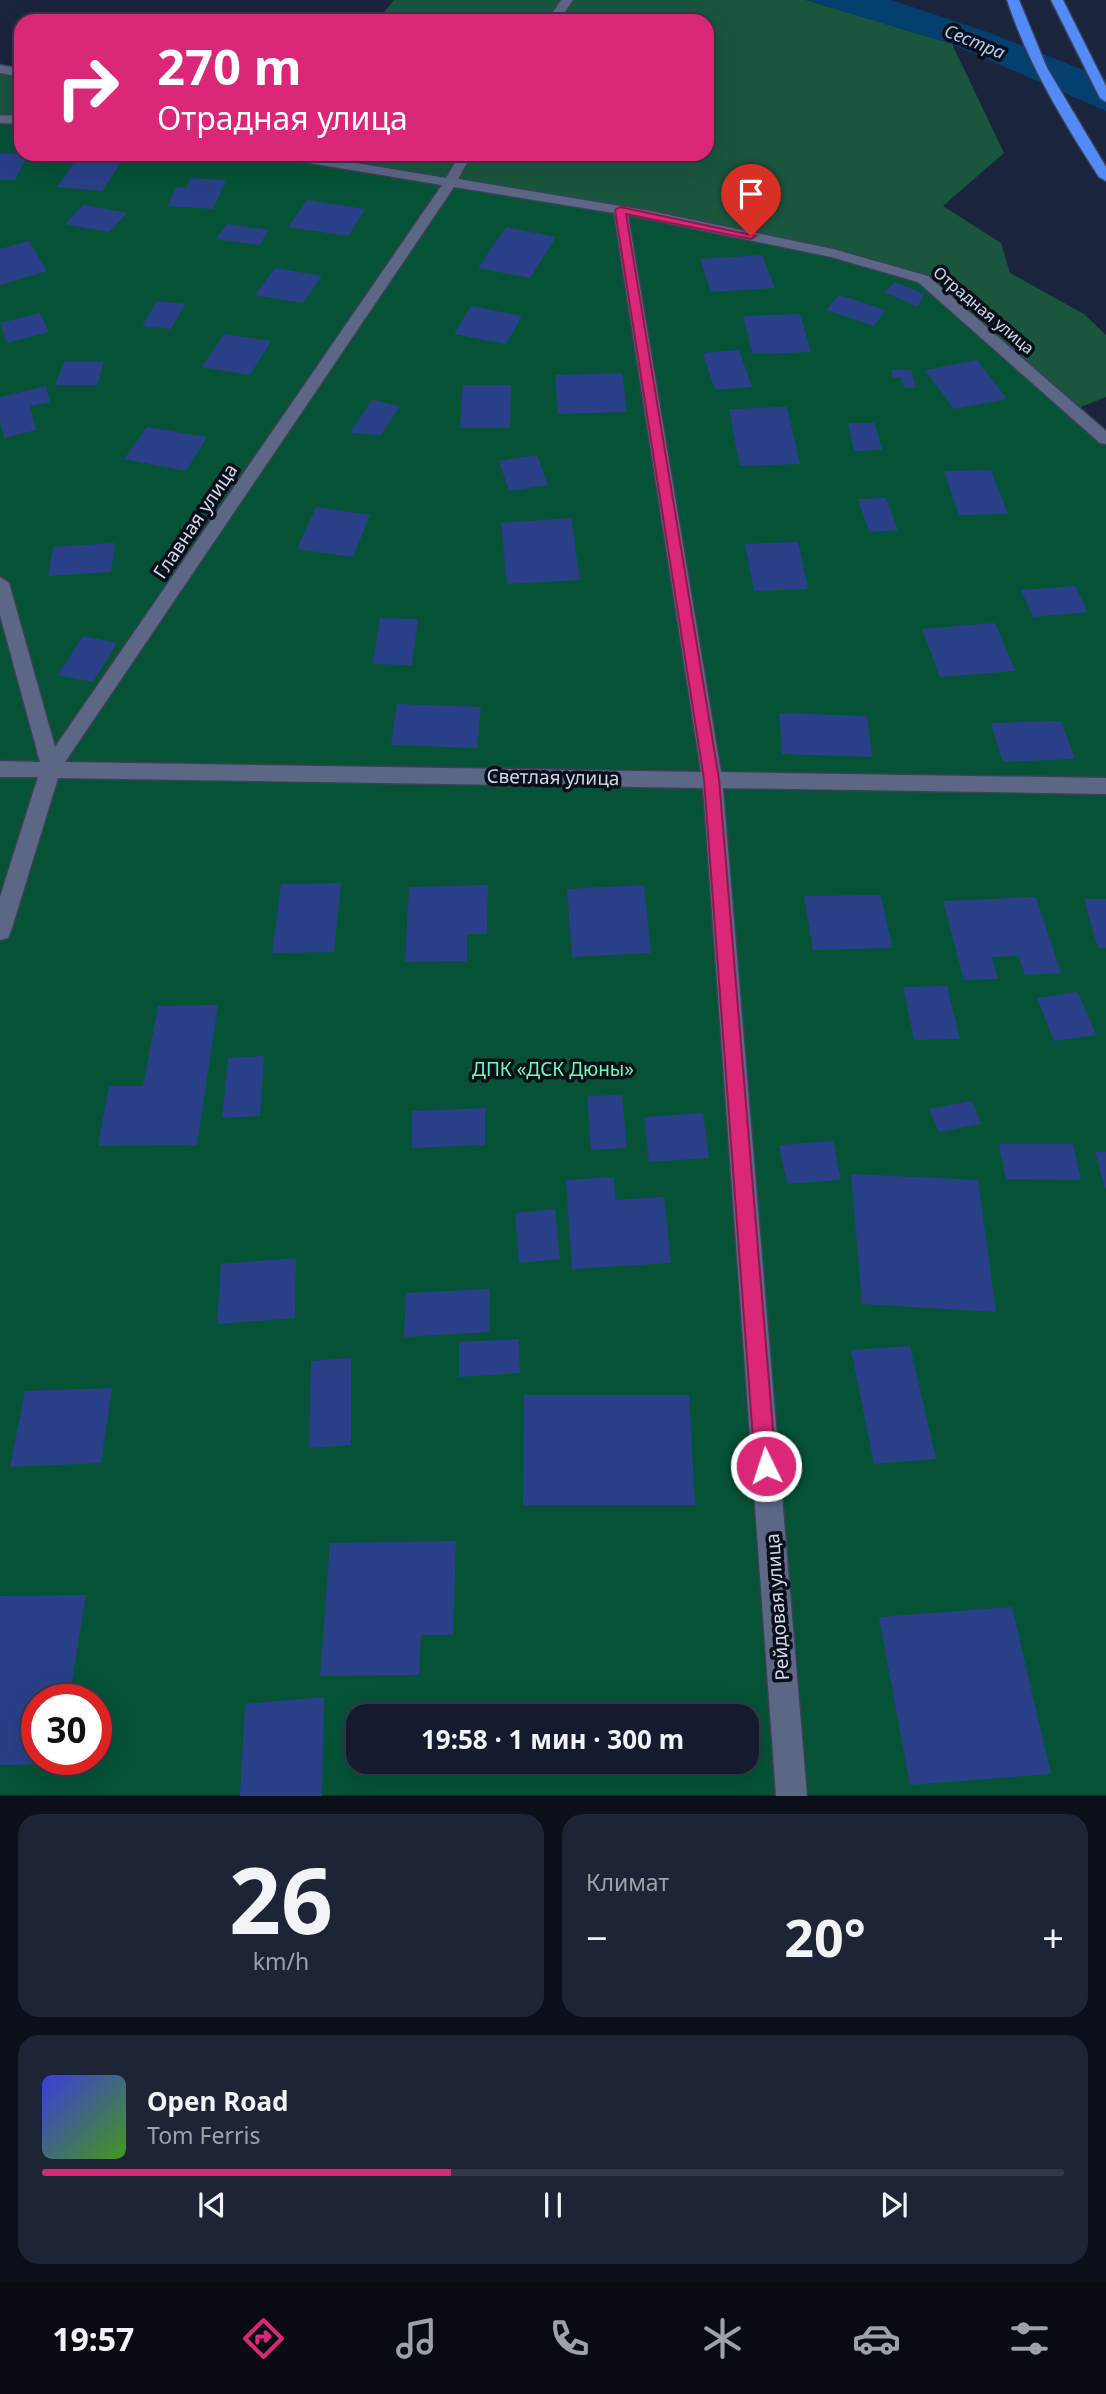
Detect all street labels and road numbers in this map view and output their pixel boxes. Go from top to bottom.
street label: Отрадная улица [929,261,1039,359]
street label: Главная улица [147,458,243,584]
street label: Светлая улица [486,763,620,791]
street label: Рейдовая улица [759,1533,795,1681]

